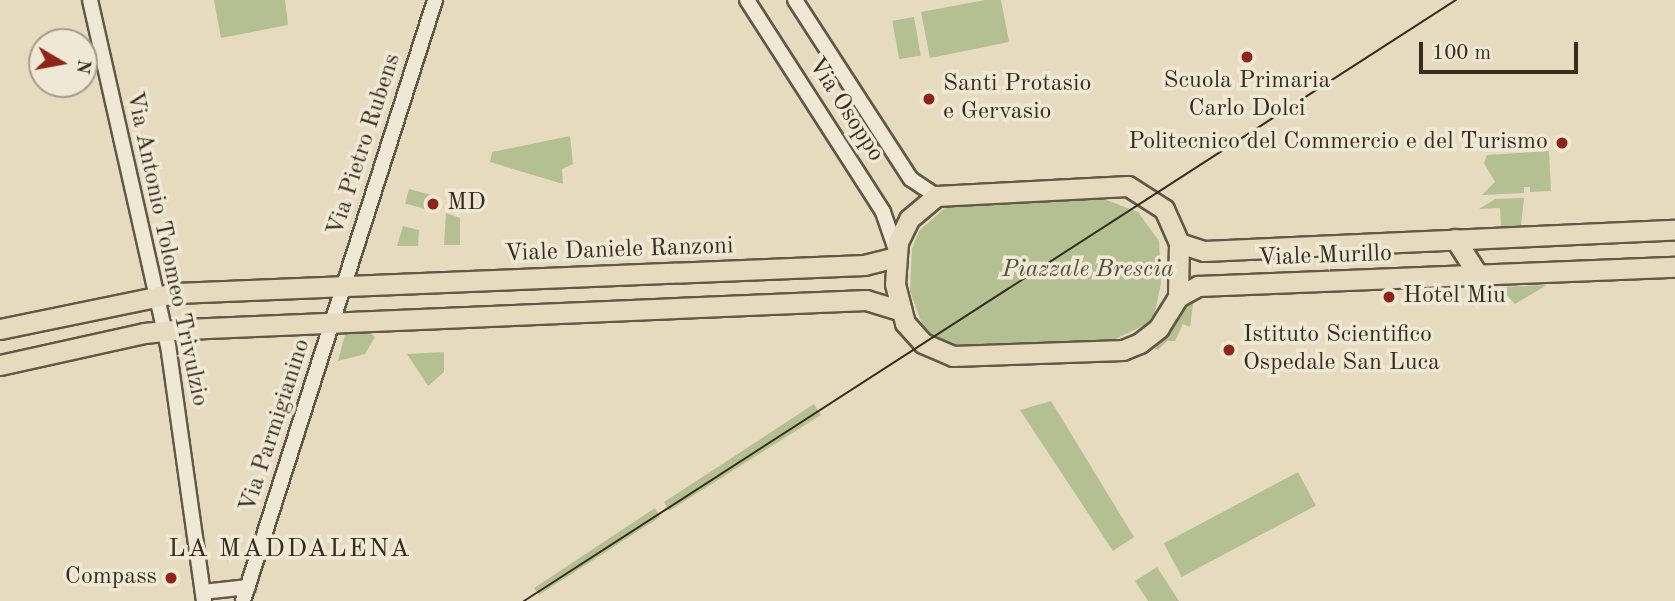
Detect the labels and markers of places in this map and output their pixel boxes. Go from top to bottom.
marker: Scuola Primaria Carlo Dolci [1239,49,1255,65]
place label: Scuola Primaria Carlo Dolci [1164,68,1330,124]
place label: Santi Protasio e Gervasio [943,71,1091,127]
marker: Santi Protasio e Gervasio [921,91,937,107]
place label: Politecnico del Commercio e del Turismo [1128,129,1548,157]
marker: Politecnico del Commercio e del Turismo [1554,135,1570,151]
place label: MD [447,190,486,218]
marker: MD [425,196,441,212]
place label: Hotel Miu [1403,283,1506,311]
marker: Hotel Miu [1381,289,1397,305]
place label: Istituto Scientifico Ospedale San Luca [1243,322,1440,378]
marker: Istituto Scientifico Ospedale San Luca [1221,342,1237,358]
place label: Compass [65,564,157,592]
marker: Compass [163,570,179,586]

